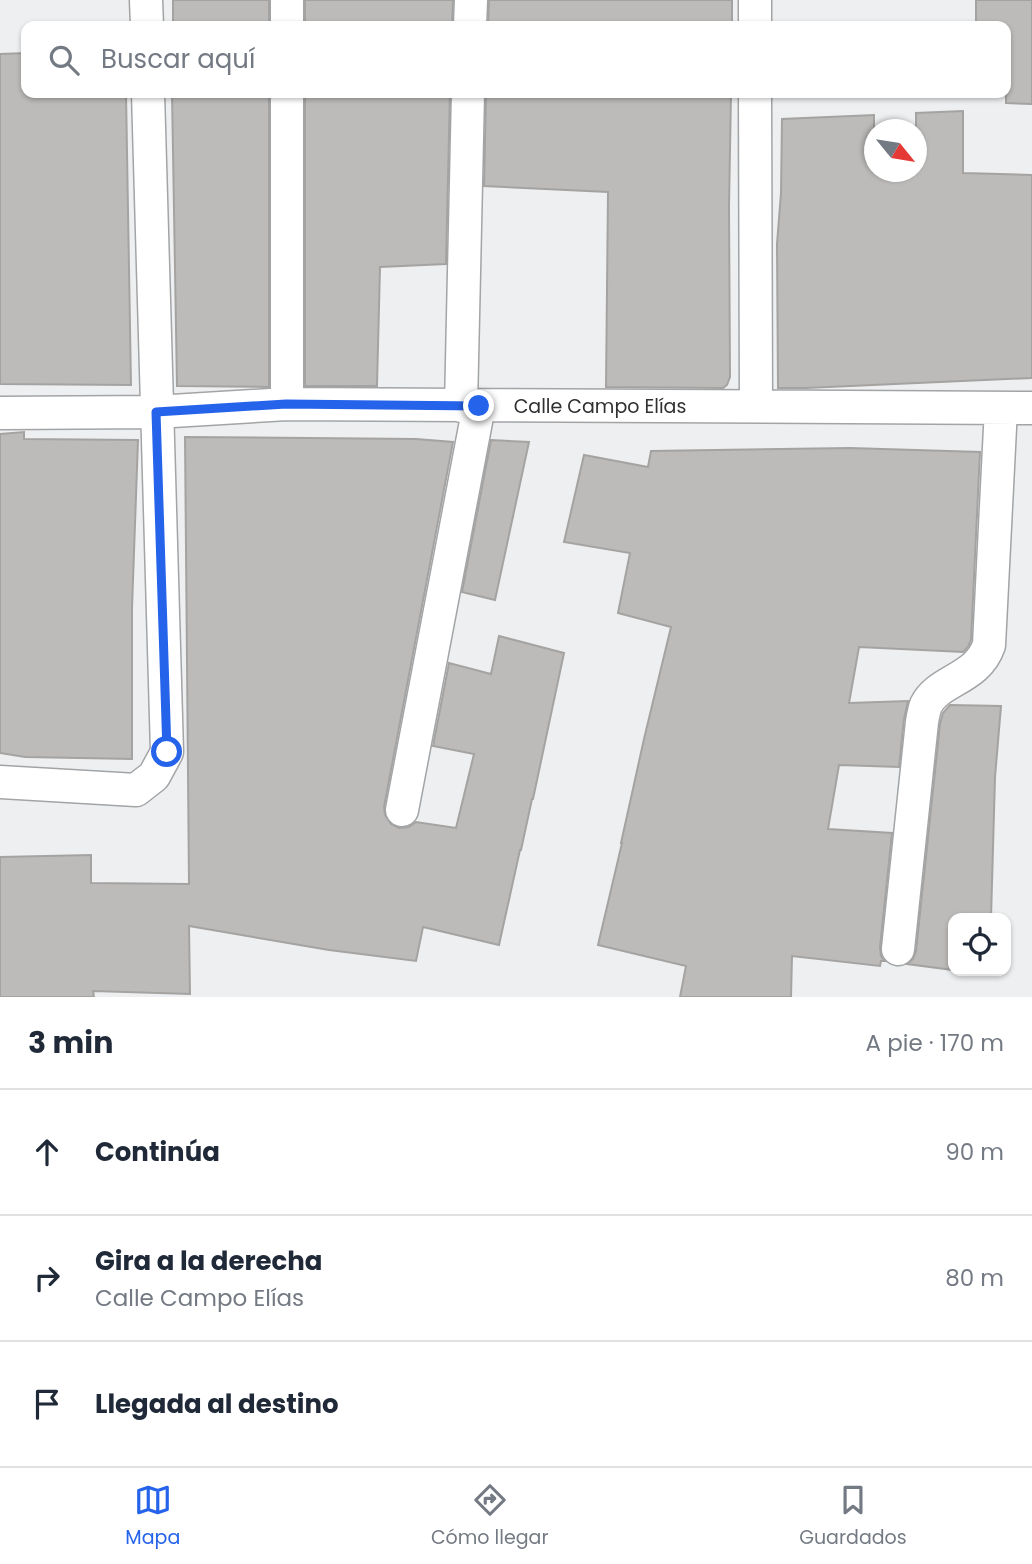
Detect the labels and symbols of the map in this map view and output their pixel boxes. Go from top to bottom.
north arrow [864,119,927,182]
route end [463,390,494,421]
street label: Calle Campo Elías [514,393,686,420]
route start [151,736,182,767]

